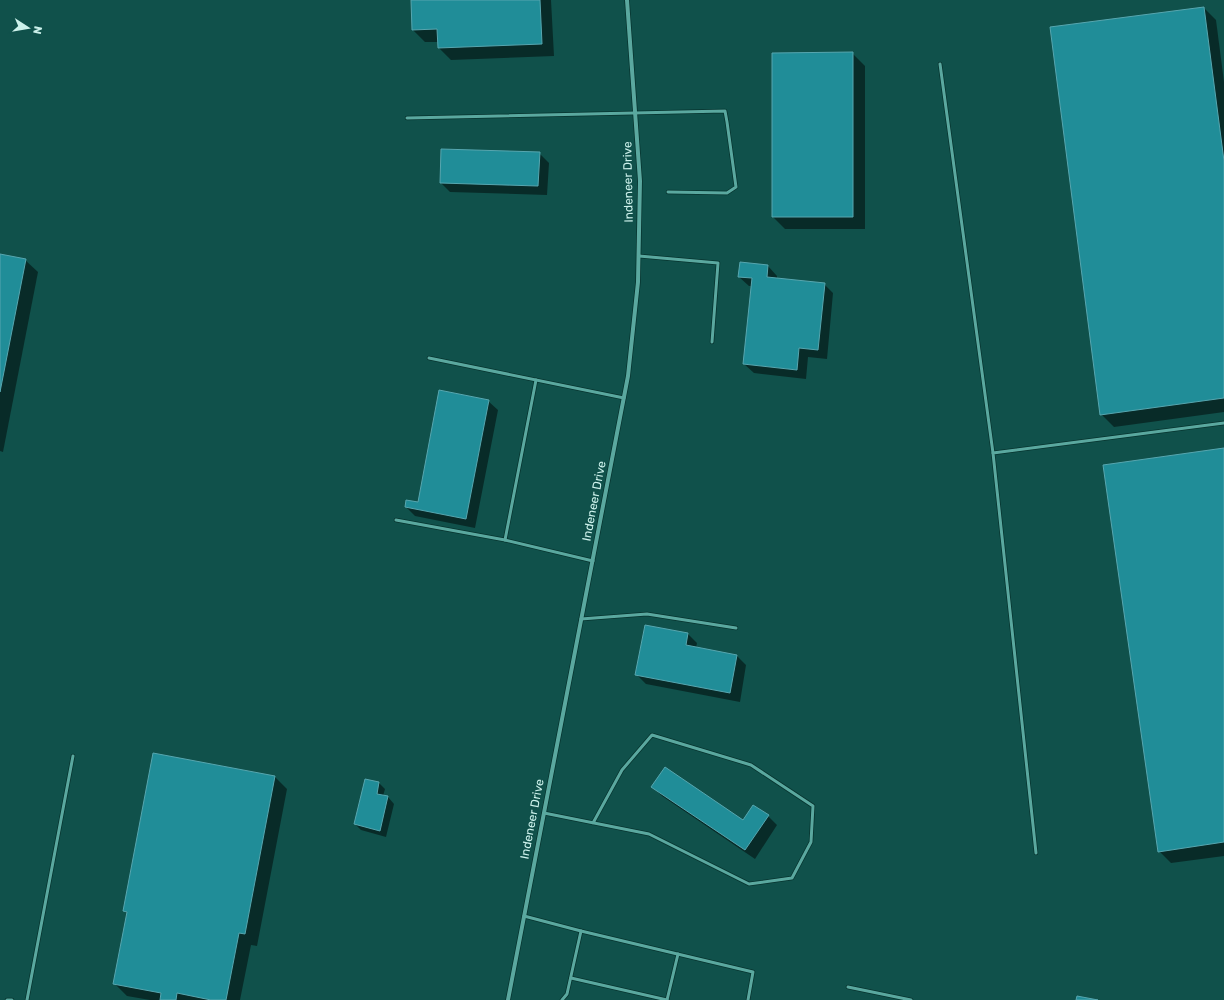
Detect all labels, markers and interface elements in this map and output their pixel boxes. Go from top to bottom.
north arrow [8,8,48,48]
text: N [30,25,44,35]
street label: Indeneer Drive [620,141,636,223]
street label: Indeneer Drive [579,460,609,542]
street label: Indeneer Drive [517,778,547,860]

